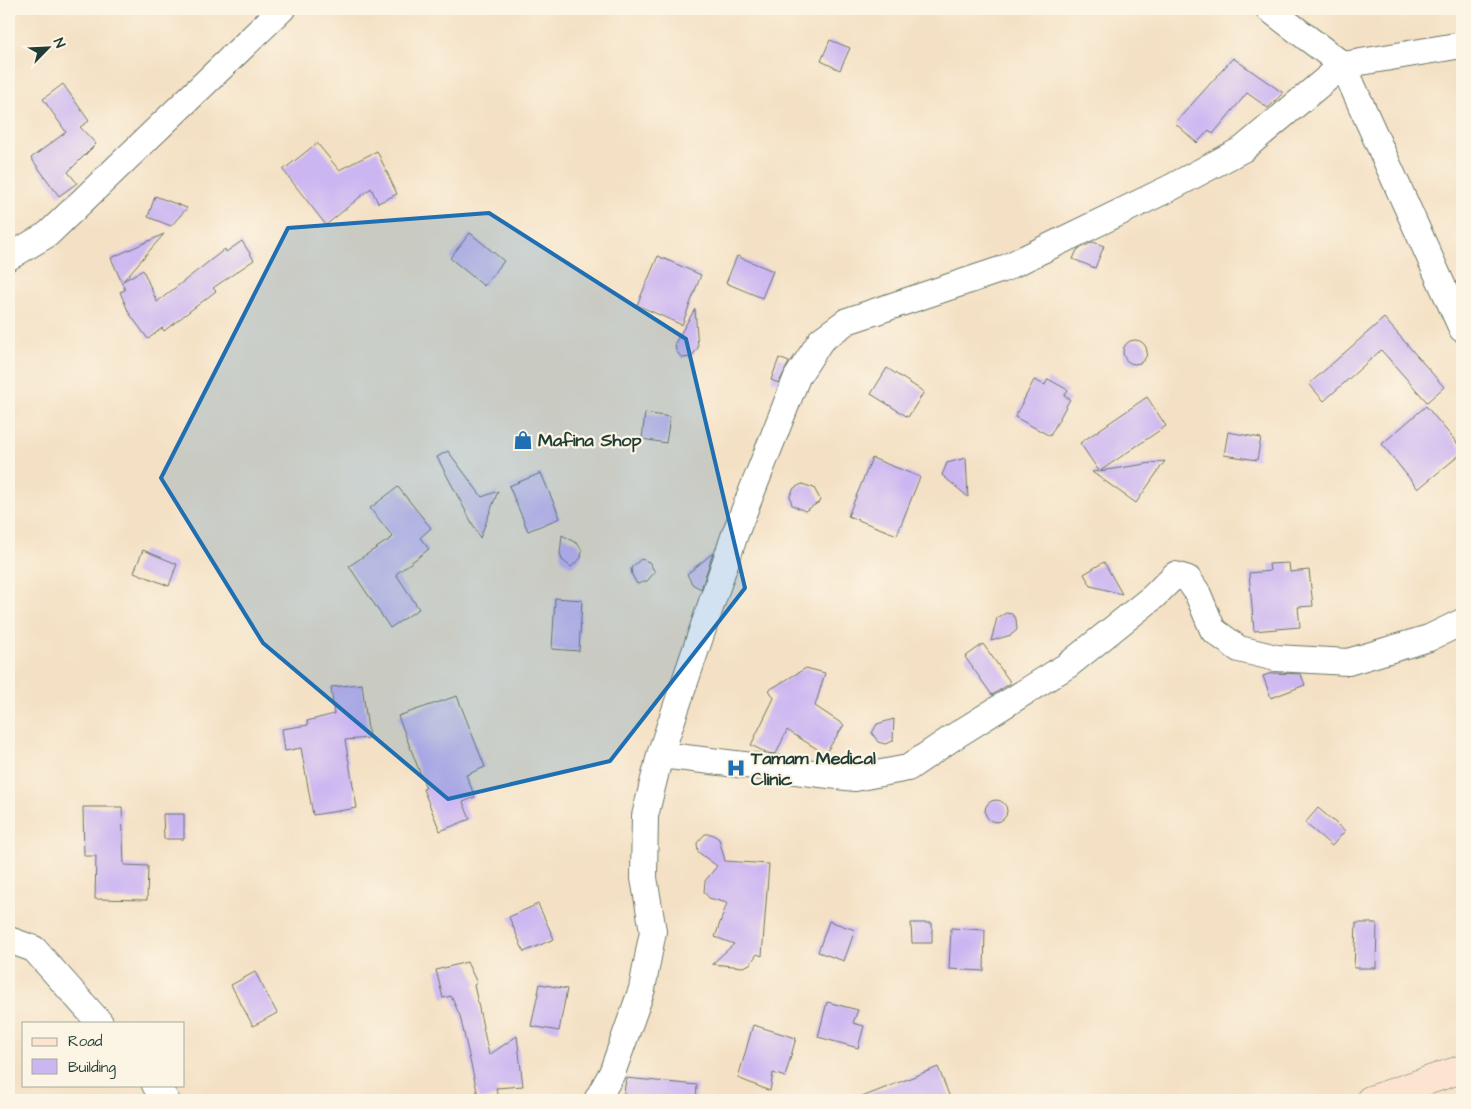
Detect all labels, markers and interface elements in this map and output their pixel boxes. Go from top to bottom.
north arrow [22,22,72,72]
text: N [48,35,70,51]
place label: Mafina Shop [538,428,641,453]
shop icon: Mafina Shop [512,429,534,451]
place label: Tamam Medical Clinic [750,746,876,792]
hospital icon: Tamam Medical Clinic [725,757,747,779]
legend [22,1022,185,1086]
text: Road [68,1031,103,1052]
text: Building [68,1057,116,1079]

